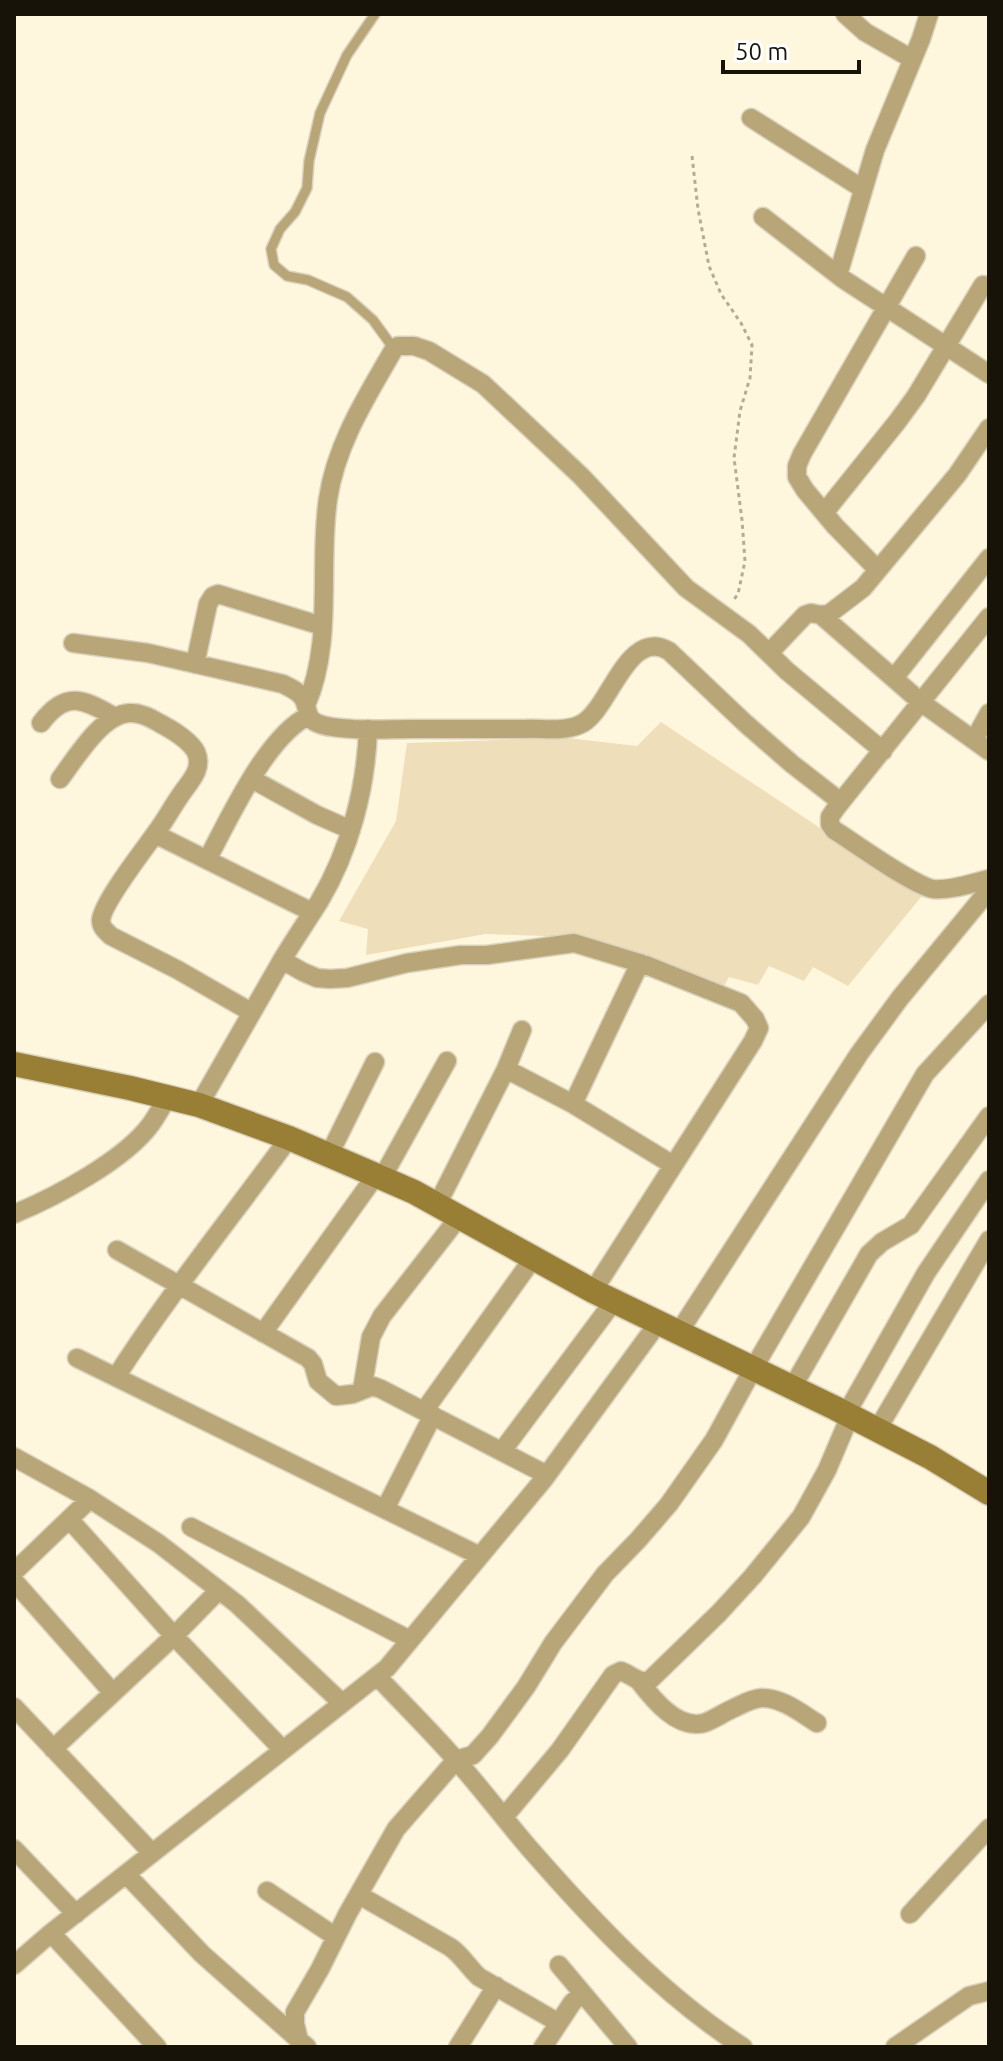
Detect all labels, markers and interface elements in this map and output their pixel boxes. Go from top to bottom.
scale bar [723,24,859,74]
text: 50 m [735,38,788,65]

